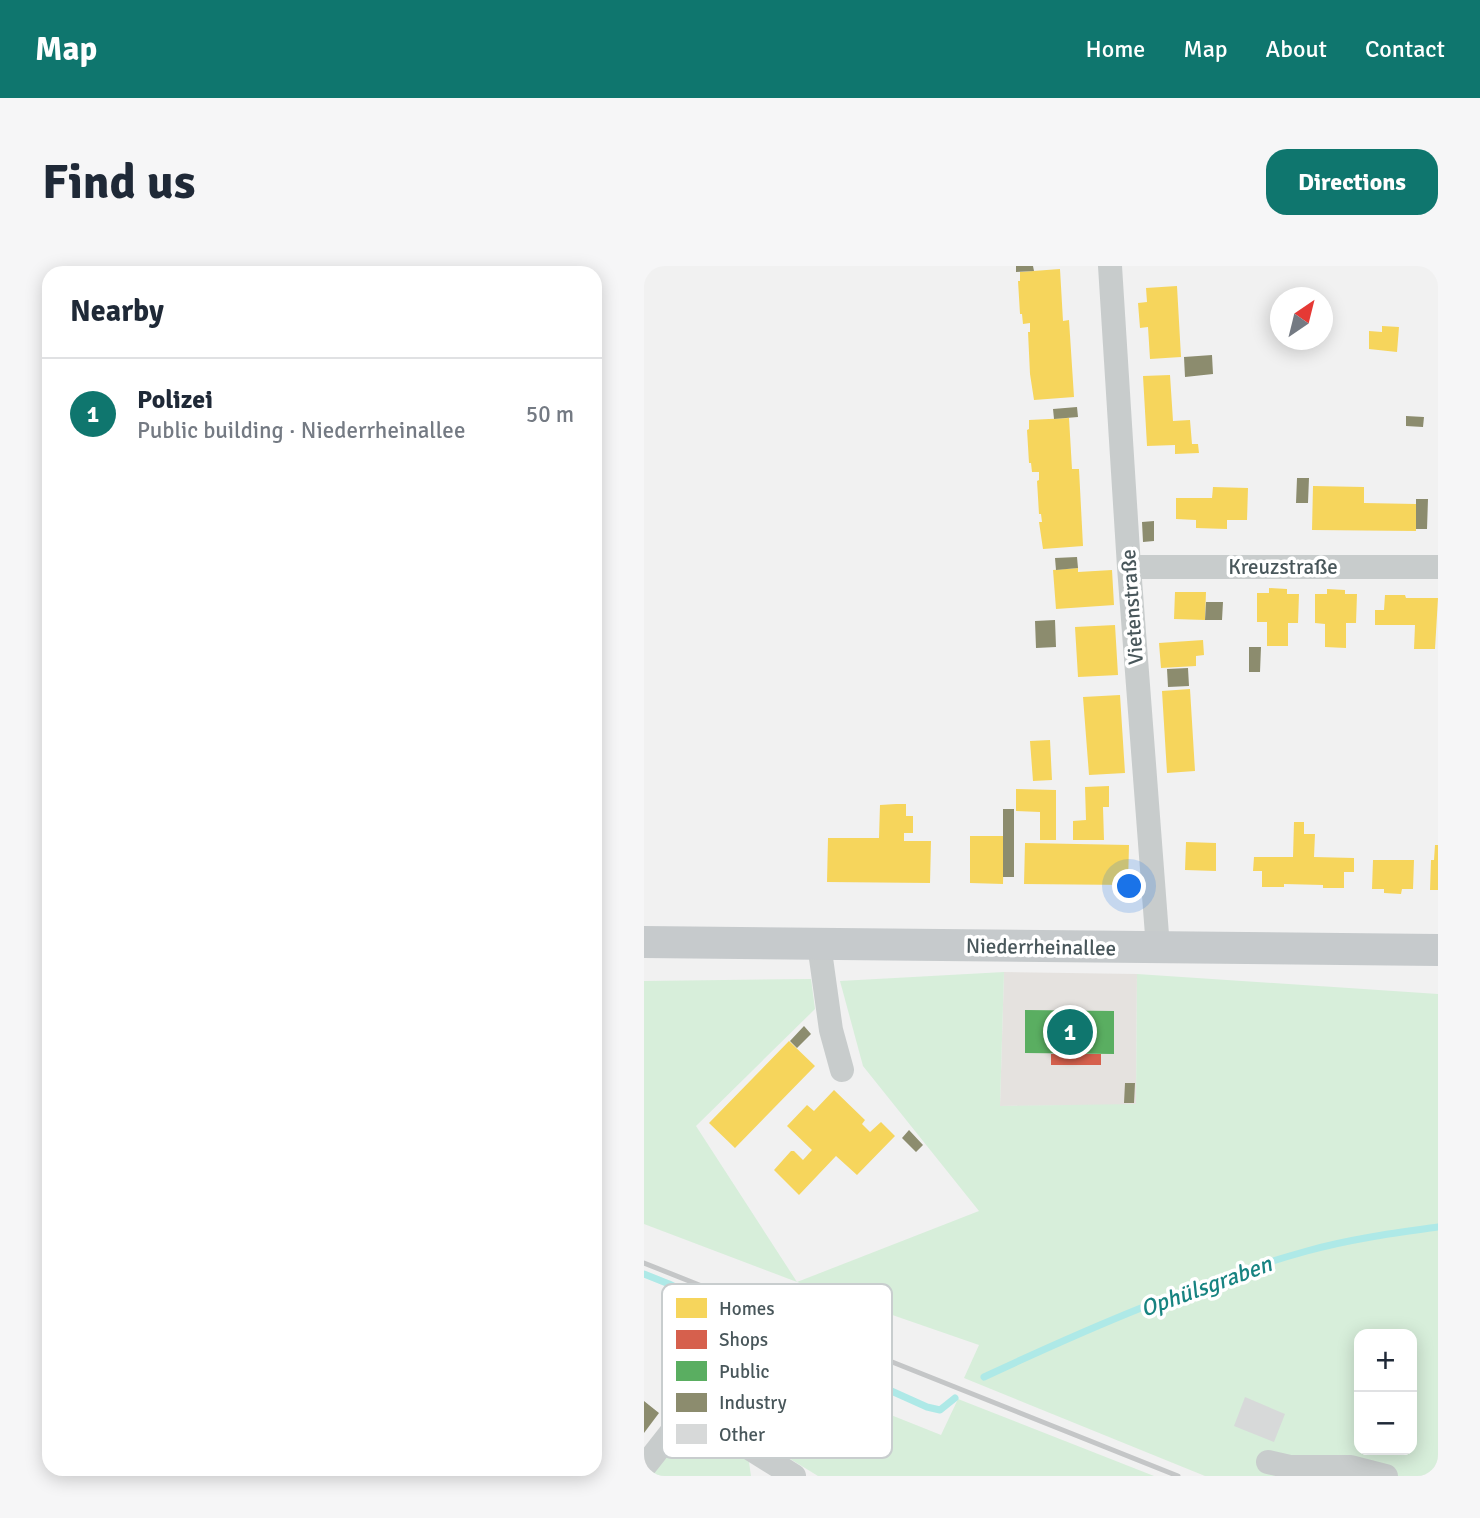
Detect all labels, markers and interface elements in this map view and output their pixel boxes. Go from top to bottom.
text: Map [35,29,97,70]
text: Home [1085,34,1145,64]
text: Map [1183,34,1228,64]
text: About [1266,34,1327,64]
text: Contact [1365,34,1445,64]
button: Directions [1266,149,1438,215]
text: Find us [42,152,195,212]
north arrow [1270,287,1333,350]
text: Nearby [70,293,164,330]
text: Polizei [137,384,213,416]
text: 1 [87,400,99,429]
text: 50 m [526,400,574,429]
text: Public building · Niederrheinallee [137,416,465,445]
street label: Vietenstraße [1115,548,1149,666]
street label: Kreuzstraße [1228,554,1338,580]
your location [1112,869,1146,903]
street label: Niederrheinallee [966,933,1116,961]
pin: 1 [1047,1006,1093,1058]
water label: Ophülsgraben [1137,1249,1277,1324]
legend [662,1284,892,1458]
text: Homes [719,1297,775,1321]
text: Shops [719,1328,768,1352]
map controls [1354,1329,1417,1455]
button: + [1354,1329,1417,1392]
text: Public [719,1360,770,1384]
text: Industry [719,1391,787,1415]
button: − [1354,1392,1417,1455]
text: Other [719,1423,765,1447]

